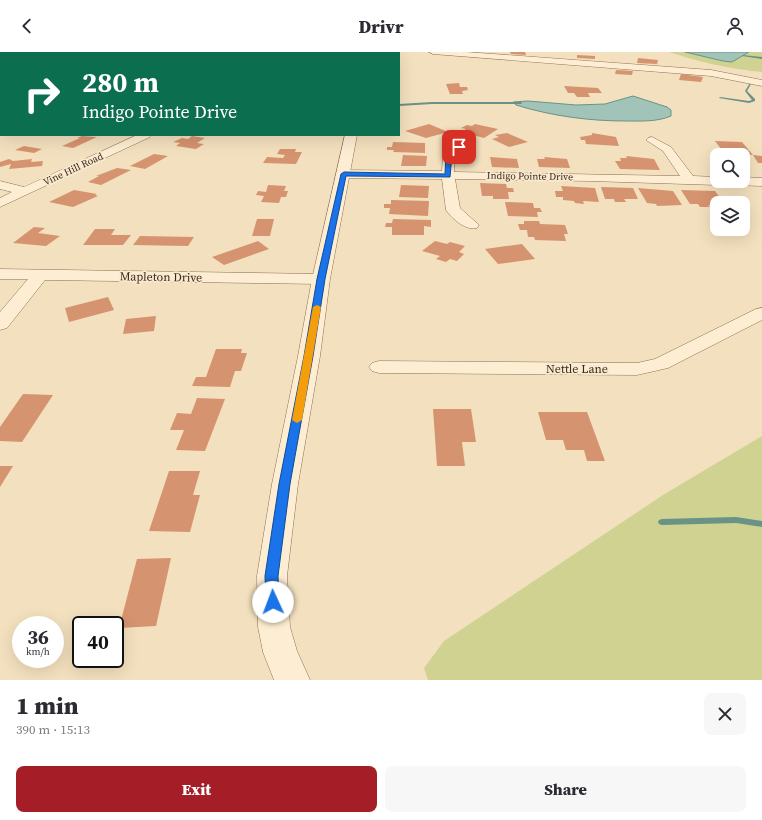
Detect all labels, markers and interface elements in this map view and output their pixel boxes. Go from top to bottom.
text: Drivr [359,14,403,39]
icon: back [16,15,38,37]
icon: person [724,15,746,37]
text: 280 m [82,63,159,101]
icon: right [16,68,68,120]
text: Indigo Pointe Drive [82,99,237,124]
pin [442,130,476,164]
icon: arrive [448,136,470,158]
map controls [710,148,750,236]
button: search [710,148,750,188]
street label: Vine Hill Road [41,149,105,189]
street label: Indigo Pointe Drive [487,169,573,183]
button: layers [710,196,750,236]
street label: Mapleton Drive [120,268,202,286]
street label: Nettle Lane [546,361,608,377]
position arrow [252,581,294,623]
speed limit sign: 40 [72,616,124,668]
text: 36 [27,623,49,651]
text: km/h [26,645,50,658]
text: 1 min [16,689,79,722]
button: close [704,693,746,735]
text: 390 m · 15:13 [16,721,90,738]
button: Exit [16,766,377,812]
button: Share [385,766,746,812]

